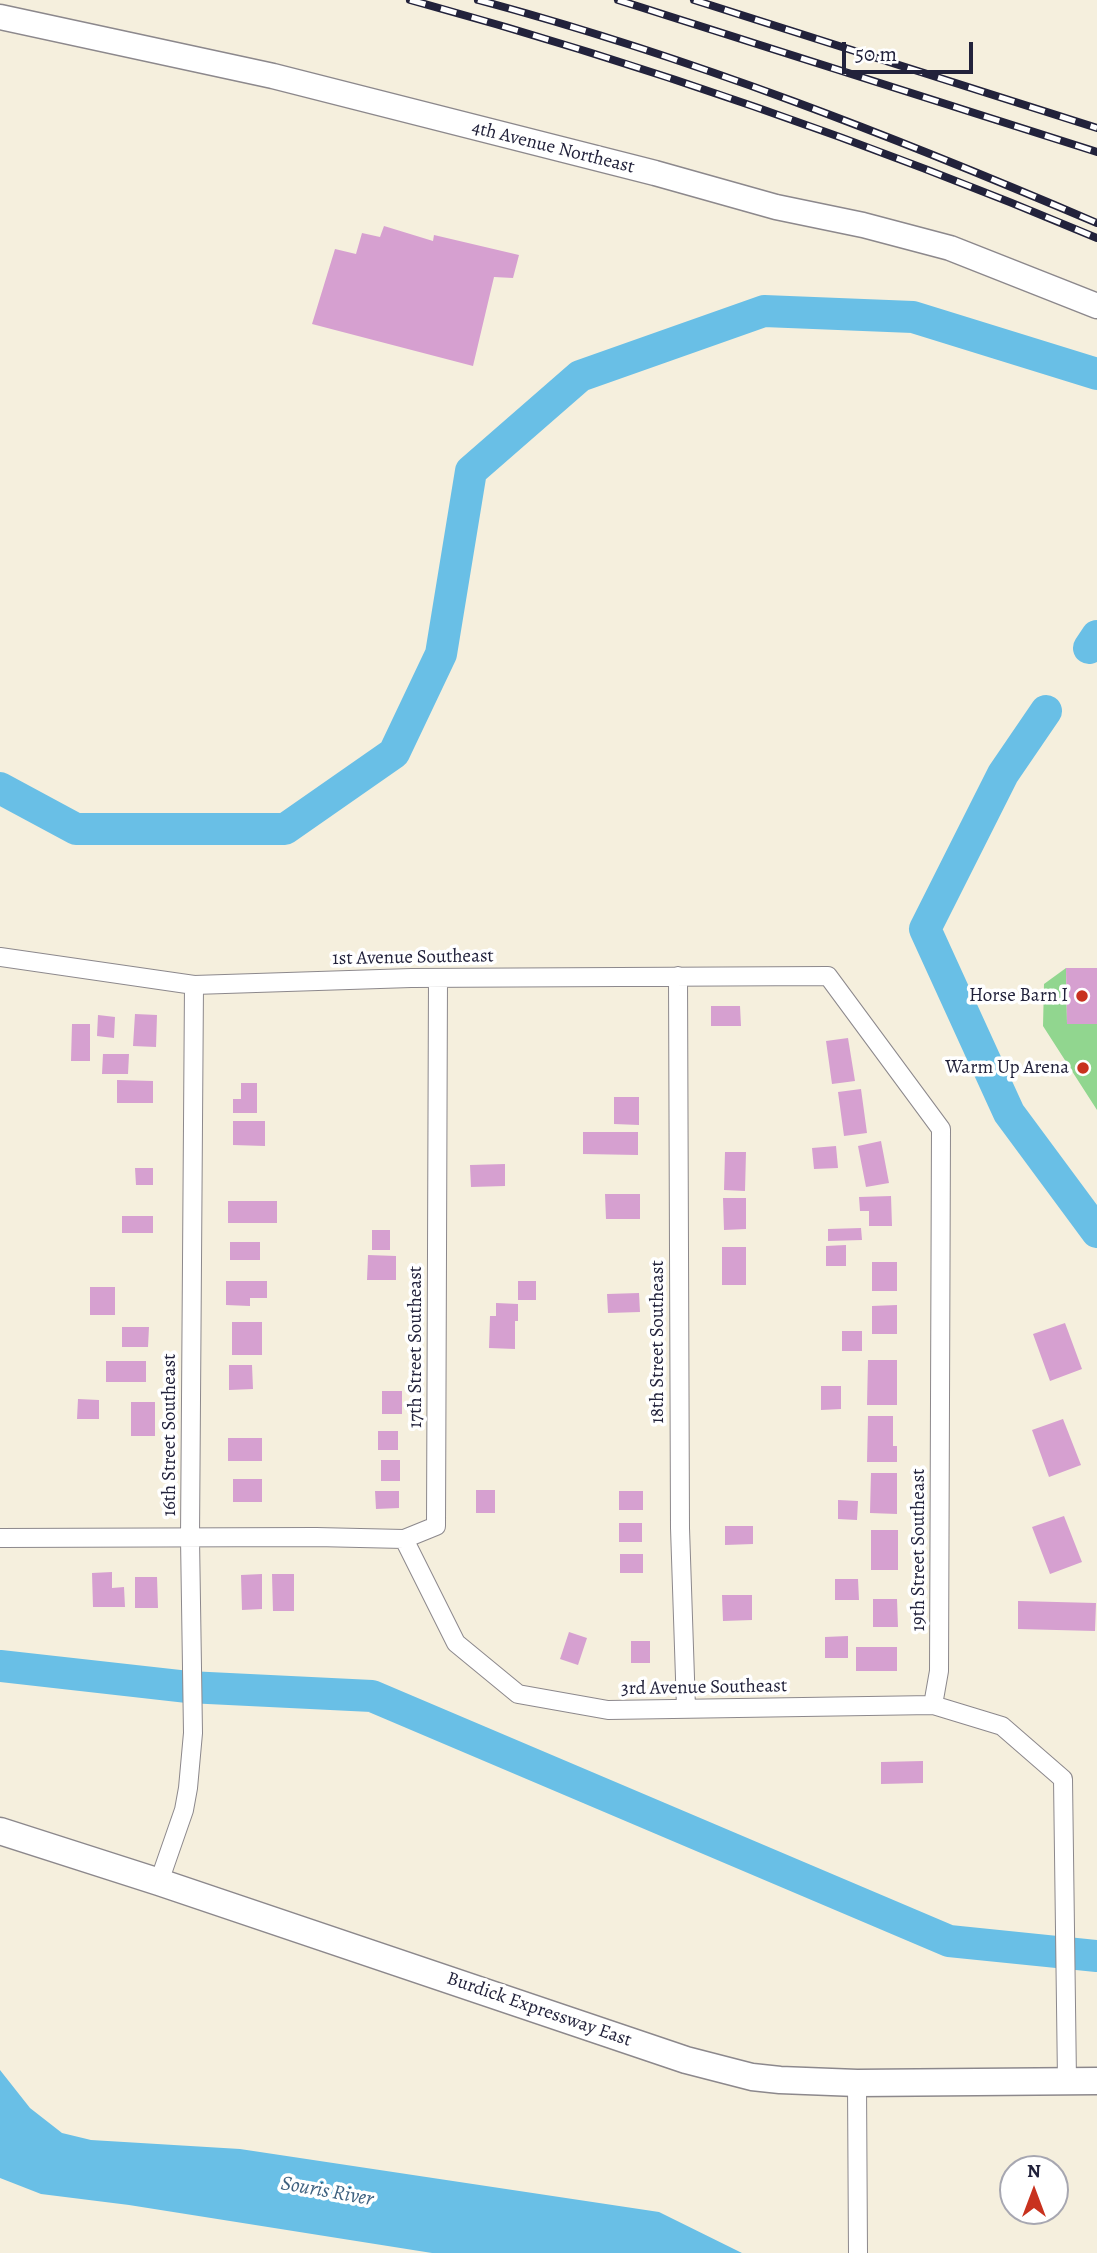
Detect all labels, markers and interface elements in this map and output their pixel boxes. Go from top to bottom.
scale bar [845,28,976,72]
text: 50 m [855,40,897,68]
street label: 4th Avenue Northeast [469,117,637,179]
street label: 1st Avenue Southeast [332,945,494,971]
place label: Horse Barn I [969,985,1068,1007]
marker: Horse Barn I [1074,988,1090,1004]
place label: Warm Up Arena [945,1057,1069,1079]
marker: Warm Up Arena [1075,1060,1091,1076]
street label: 18th Street Southeast [647,1260,669,1424]
street label: 17th Street Southeast [405,1266,427,1428]
street label: 16th Street Southeast [159,1353,181,1517]
street label: 19th Street Southeast [908,1469,930,1631]
street label: 3rd Avenue Southeast [621,1675,787,1701]
street label: Burdick Expressway East [444,1968,634,2052]
north arrow [999,2155,1069,2225]
text: N [1027,2158,1041,2184]
water label: Souris River [279,2171,375,2213]

